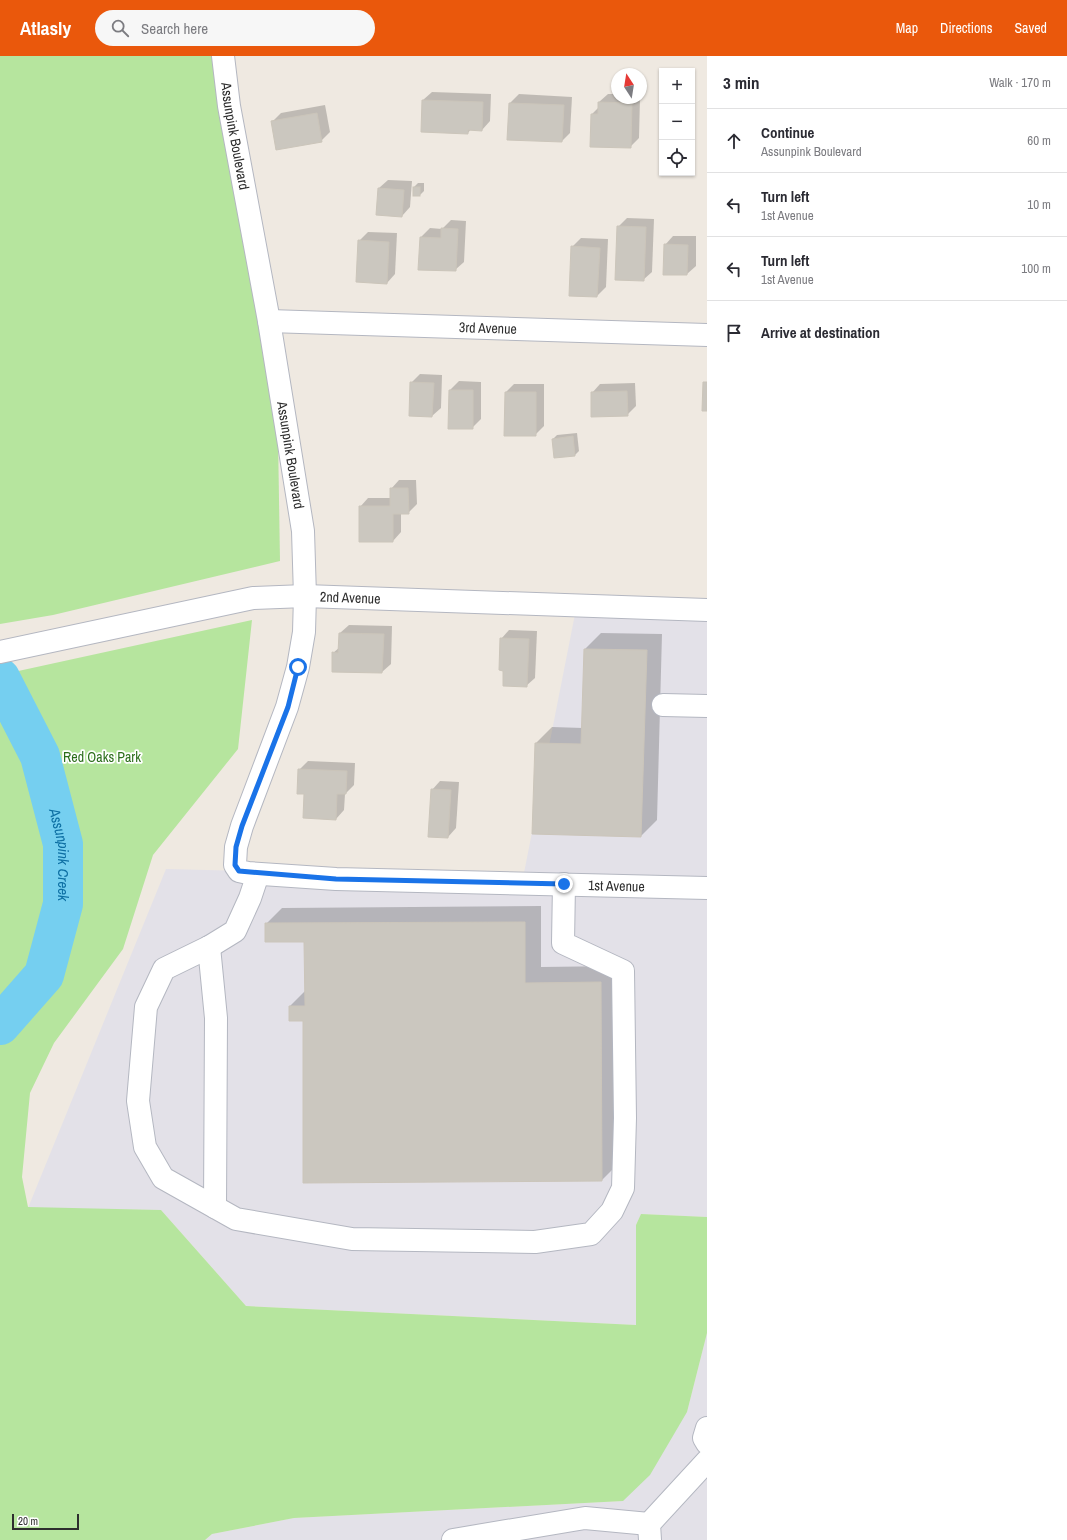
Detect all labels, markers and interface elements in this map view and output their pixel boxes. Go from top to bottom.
search box [95,10,375,46]
text: Atlasly [20,15,71,41]
icon: search [109,17,131,39]
text: Search here [141,18,208,39]
text: Map [896,19,918,37]
text: Directions [940,19,992,37]
text: Saved [1014,19,1047,37]
north arrow [611,68,647,104]
map controls [659,68,695,176]
button: + [659,68,695,104]
text: 3 min [723,71,759,94]
text: Walk · 170 m [989,74,1051,91]
street label: Assunpink Boulevard [217,80,253,191]
button: − [659,104,695,140]
text: Continue [761,122,814,143]
icon: ahead [723,130,745,152]
text: 60 m [1027,132,1051,149]
button: locate [659,140,695,176]
text: Assunpink Boulevard [761,143,862,160]
text: Turn left [761,186,809,207]
icon: left [723,194,745,216]
text: 10 m [1027,196,1051,213]
text: 1st Avenue [761,207,814,224]
text: Turn left [761,250,809,271]
icon: left [723,258,745,280]
text: 100 m [1021,260,1051,277]
text: 1st Avenue [761,271,814,288]
street label: 3rd Avenue [459,318,517,338]
icon: arrive [723,322,745,344]
text: Arrive at destination [761,322,880,343]
street label: Assunpink Boulevard [273,399,308,510]
street label: 2nd Avenue [320,588,381,608]
route start [289,658,307,676]
park label: Red Oaks Park [63,748,141,766]
water label: Assunpink Creek [44,805,74,902]
route end [555,875,573,893]
street label: 1st Avenue [588,876,645,895]
scale bar [12,1512,79,1531]
text: 20 m [18,1514,38,1528]

